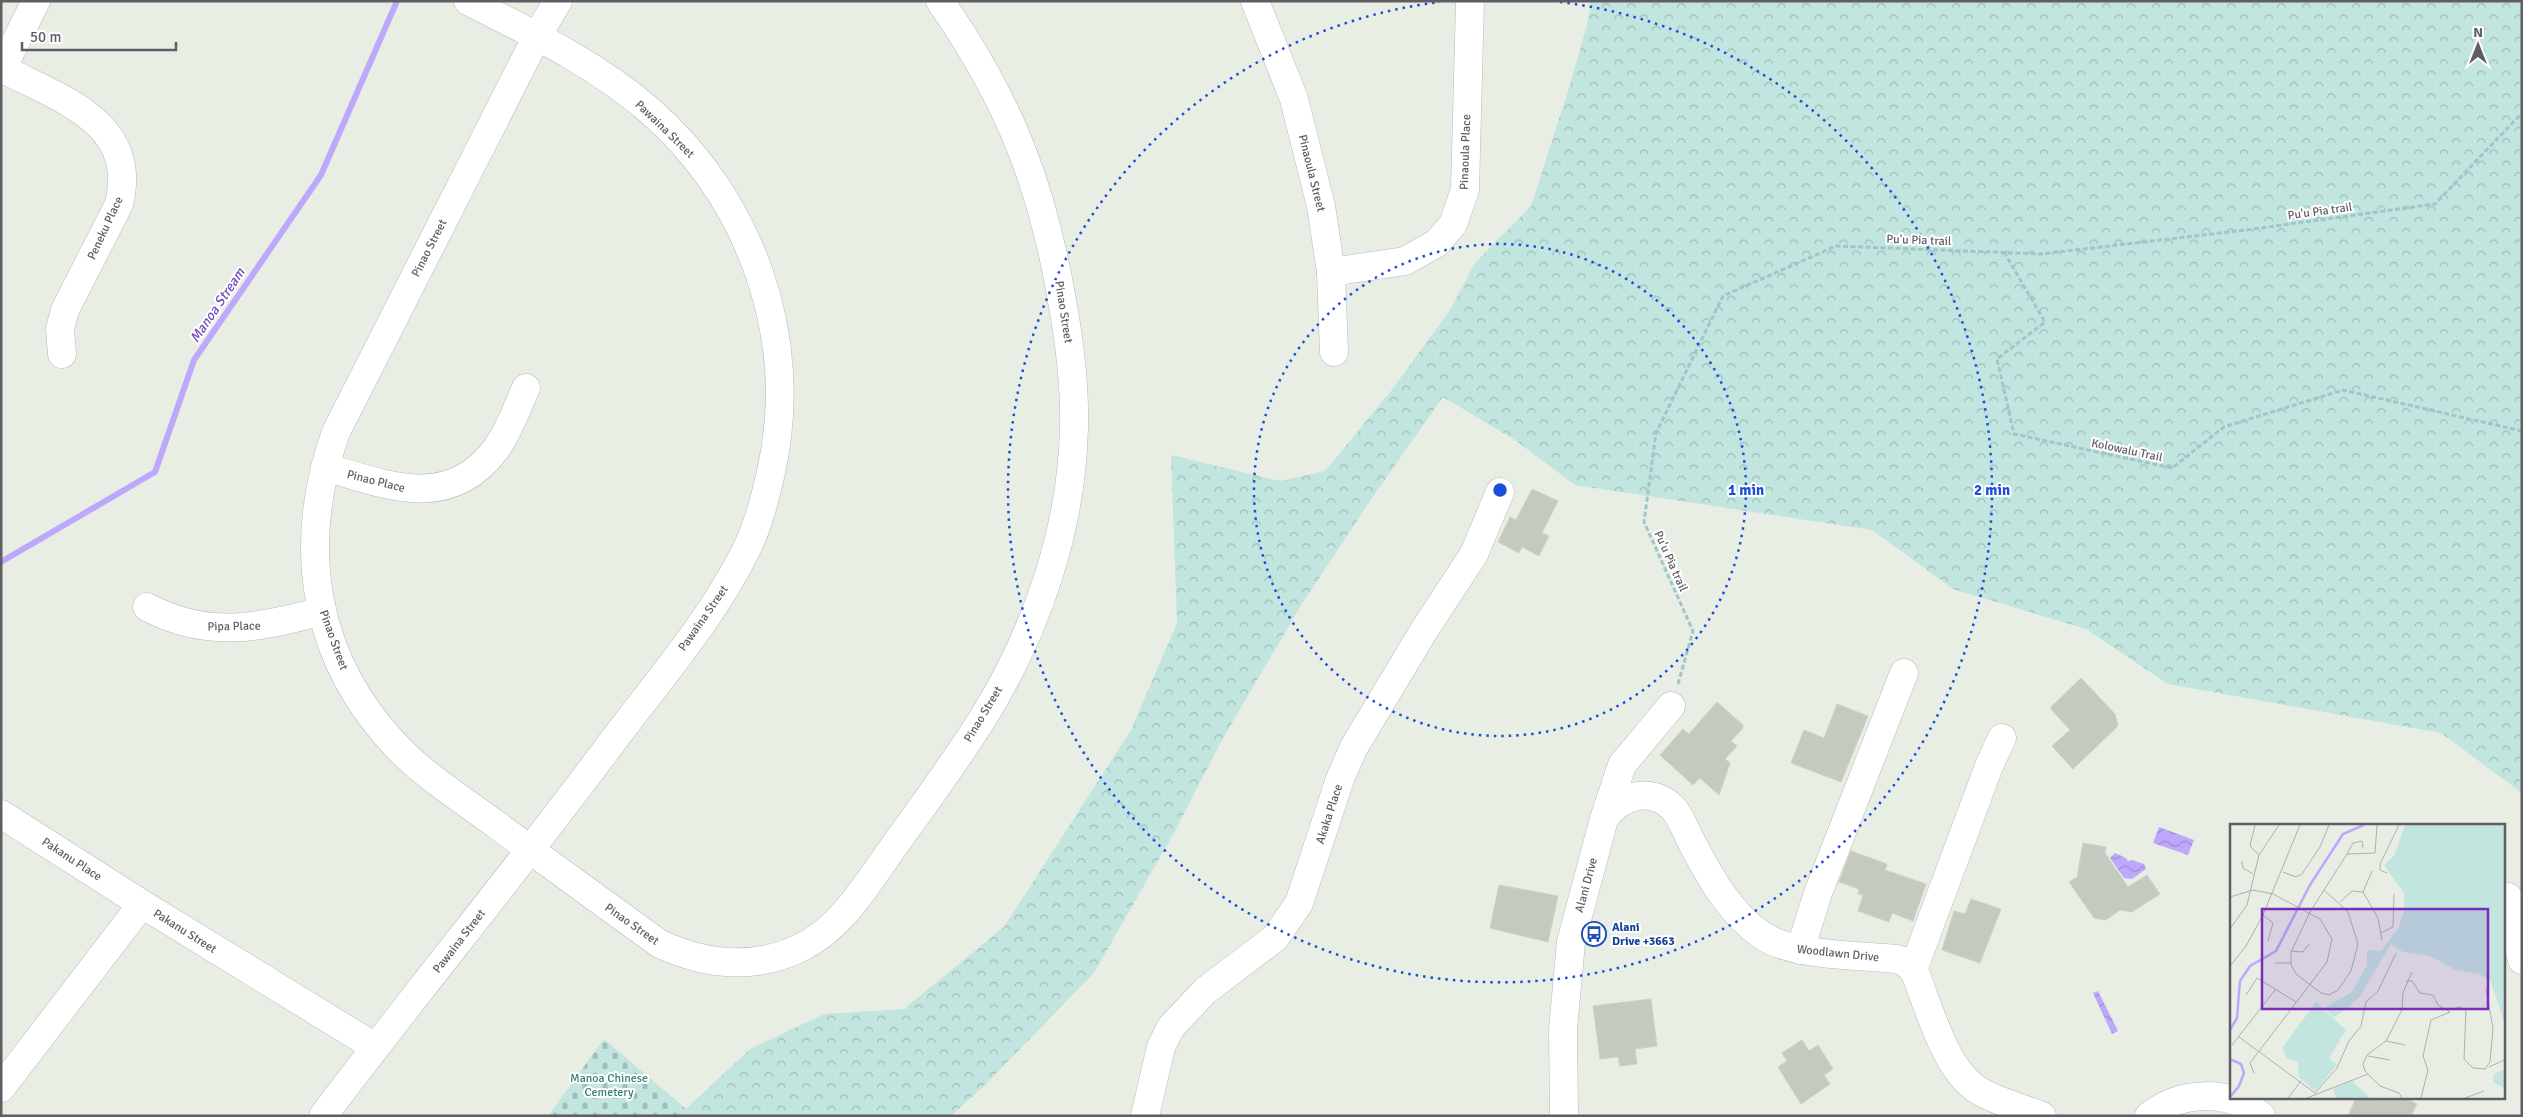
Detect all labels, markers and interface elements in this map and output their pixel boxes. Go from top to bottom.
scale bar [22,20,176,52]
north arrow [2453,20,2503,70]
text: N [2473,24,2483,41]
text: 50 m [30,28,61,46]
street label: Pawaina Street [632,97,698,161]
street label: Pinaoula Place [1457,114,1474,190]
street label: Pinaoula Street [1295,133,1328,213]
street label: Peneku Place [84,194,127,262]
street label: Pu'u Pia trail [2287,199,2354,223]
street label: Pinao Street [409,217,450,280]
street label: Pu'u Pia trail [1886,232,1952,249]
water label: Manoa Stream [186,264,249,346]
street label: Pinao Street [1051,280,1076,344]
street label: Kolowalu Trail [2090,436,2164,465]
street label: Pinao Place [345,467,407,496]
centre of rings [1491,481,1509,499]
text: 1 min [1728,481,1764,499]
text: 2 min [1974,481,2010,499]
street label: Pu'u Pia trail [1650,528,1691,594]
street label: Pawaina Street [675,582,732,654]
street label: Pinao Street [316,608,351,672]
street label: Pipa Place [207,619,261,634]
street label: Pinao Street [961,683,1006,745]
street label: Akaka Place [1313,782,1346,846]
inset map [2230,824,2506,1100]
street label: Pakanu Place [39,834,105,884]
street label: Alani Drive [1572,856,1601,914]
street label: Pinao Street [602,900,662,949]
street label: Pakanu Street [150,906,219,957]
street label: Pawaina Street [430,906,489,976]
place label: Alani Drive +3663 [1612,920,1675,949]
bus stop icon: Alani Drive +3663 [1581,921,1607,947]
street label: Woodlawn Drive [1796,942,1880,965]
park label: Manoa Chinese Cemetery [570,1071,648,1100]

